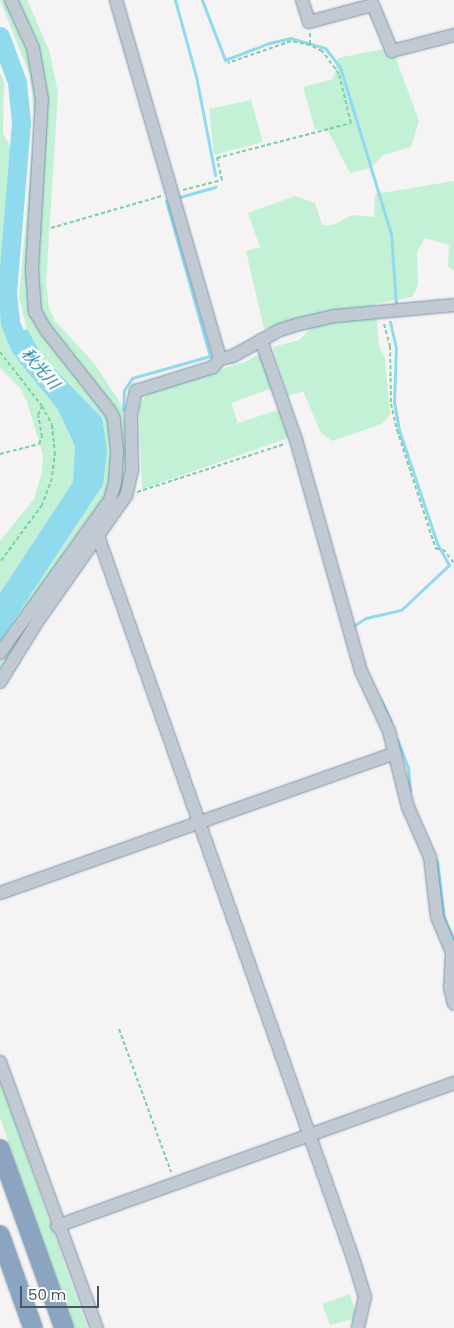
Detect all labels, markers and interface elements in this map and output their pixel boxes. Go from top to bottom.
water label: 秋光川 [17,345,63,393]
scale bar [22,1276,101,1308]
text: 50 m [28,1284,66,1305]

